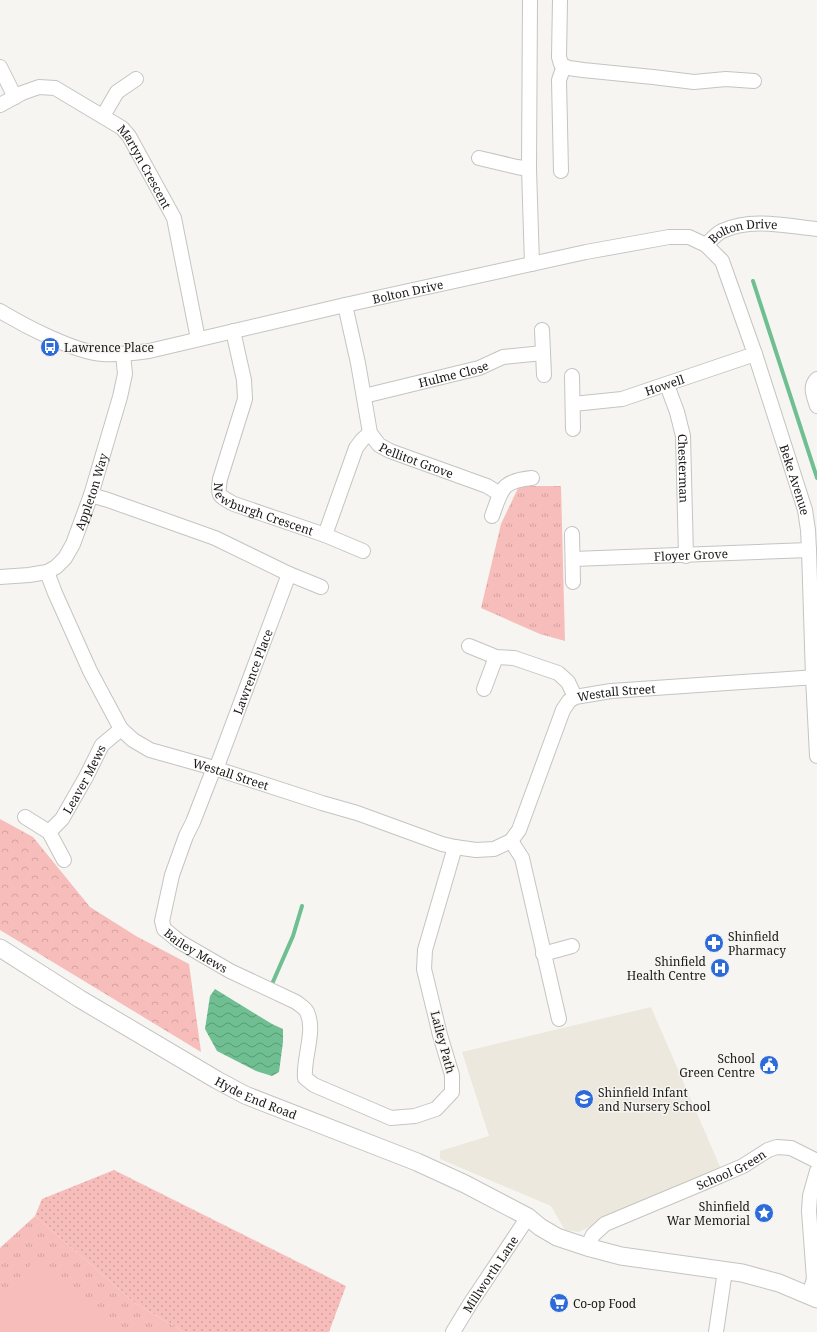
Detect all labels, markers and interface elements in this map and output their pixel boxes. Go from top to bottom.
street label: Martyn Crescent [114,120,176,212]
street label: Bolton Drive [704,215,778,247]
street label: Bolton Drive [371,275,445,307]
bus stop icon: Lawrence Place [39,336,61,358]
place label: Lawrence Place [64,339,154,356]
street label: Hulme Close [417,356,491,391]
street label: Howell [642,370,687,399]
street label: Chesterman [674,434,693,503]
street label: Pellitot Grove [376,438,456,482]
street label: Beke Avenue [776,442,814,516]
street label: Appleton Way [70,451,112,533]
street label: Newburgh Crescent [210,482,316,539]
street label: Floyer Grove [654,545,728,564]
street label: Lawrence Place [229,626,276,717]
street label: Westall Street [576,680,656,705]
street label: Leaver Mews [58,742,109,817]
street label: Westall Street [191,754,271,794]
street label: Bailey Mews [161,924,231,976]
place label: Shinfield Pharmacy [728,928,786,959]
pharmacy icon: Shinfield Pharmacy [703,932,725,954]
place label: Shinfield Health Centre [627,953,707,984]
hospital icon: Shinfield Health Centre [709,957,731,979]
street label: Lailey Path [427,1009,460,1075]
place label: School Green Centre [679,1050,755,1081]
public building icon: School Green Centre [758,1054,780,1076]
street label: Hyde End Road [212,1072,300,1123]
place label: Shinfield Infant and Nursery School [598,1084,711,1115]
school or university icon: Shinfield Infant and Nursery School [573,1088,595,1110]
street label: School Green [694,1145,769,1193]
place label: Shinfield War Memorial [667,1198,751,1229]
place icon: Shinfield War Memorial [753,1202,775,1224]
street label: Millworth Lane [458,1232,522,1315]
supermarket icon: Co-op Food [548,1292,570,1314]
place label: Co-op Food [573,1295,637,1312]

